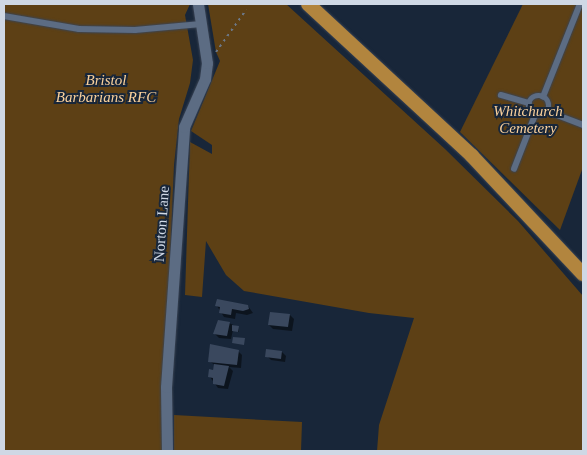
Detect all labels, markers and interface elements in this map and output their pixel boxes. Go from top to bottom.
park label: Bristol Barbarians RFC [56,71,156,106]
park label: Whitchurch Cemetery [493,102,563,137]
street label: Norton Lane [150,185,174,263]

